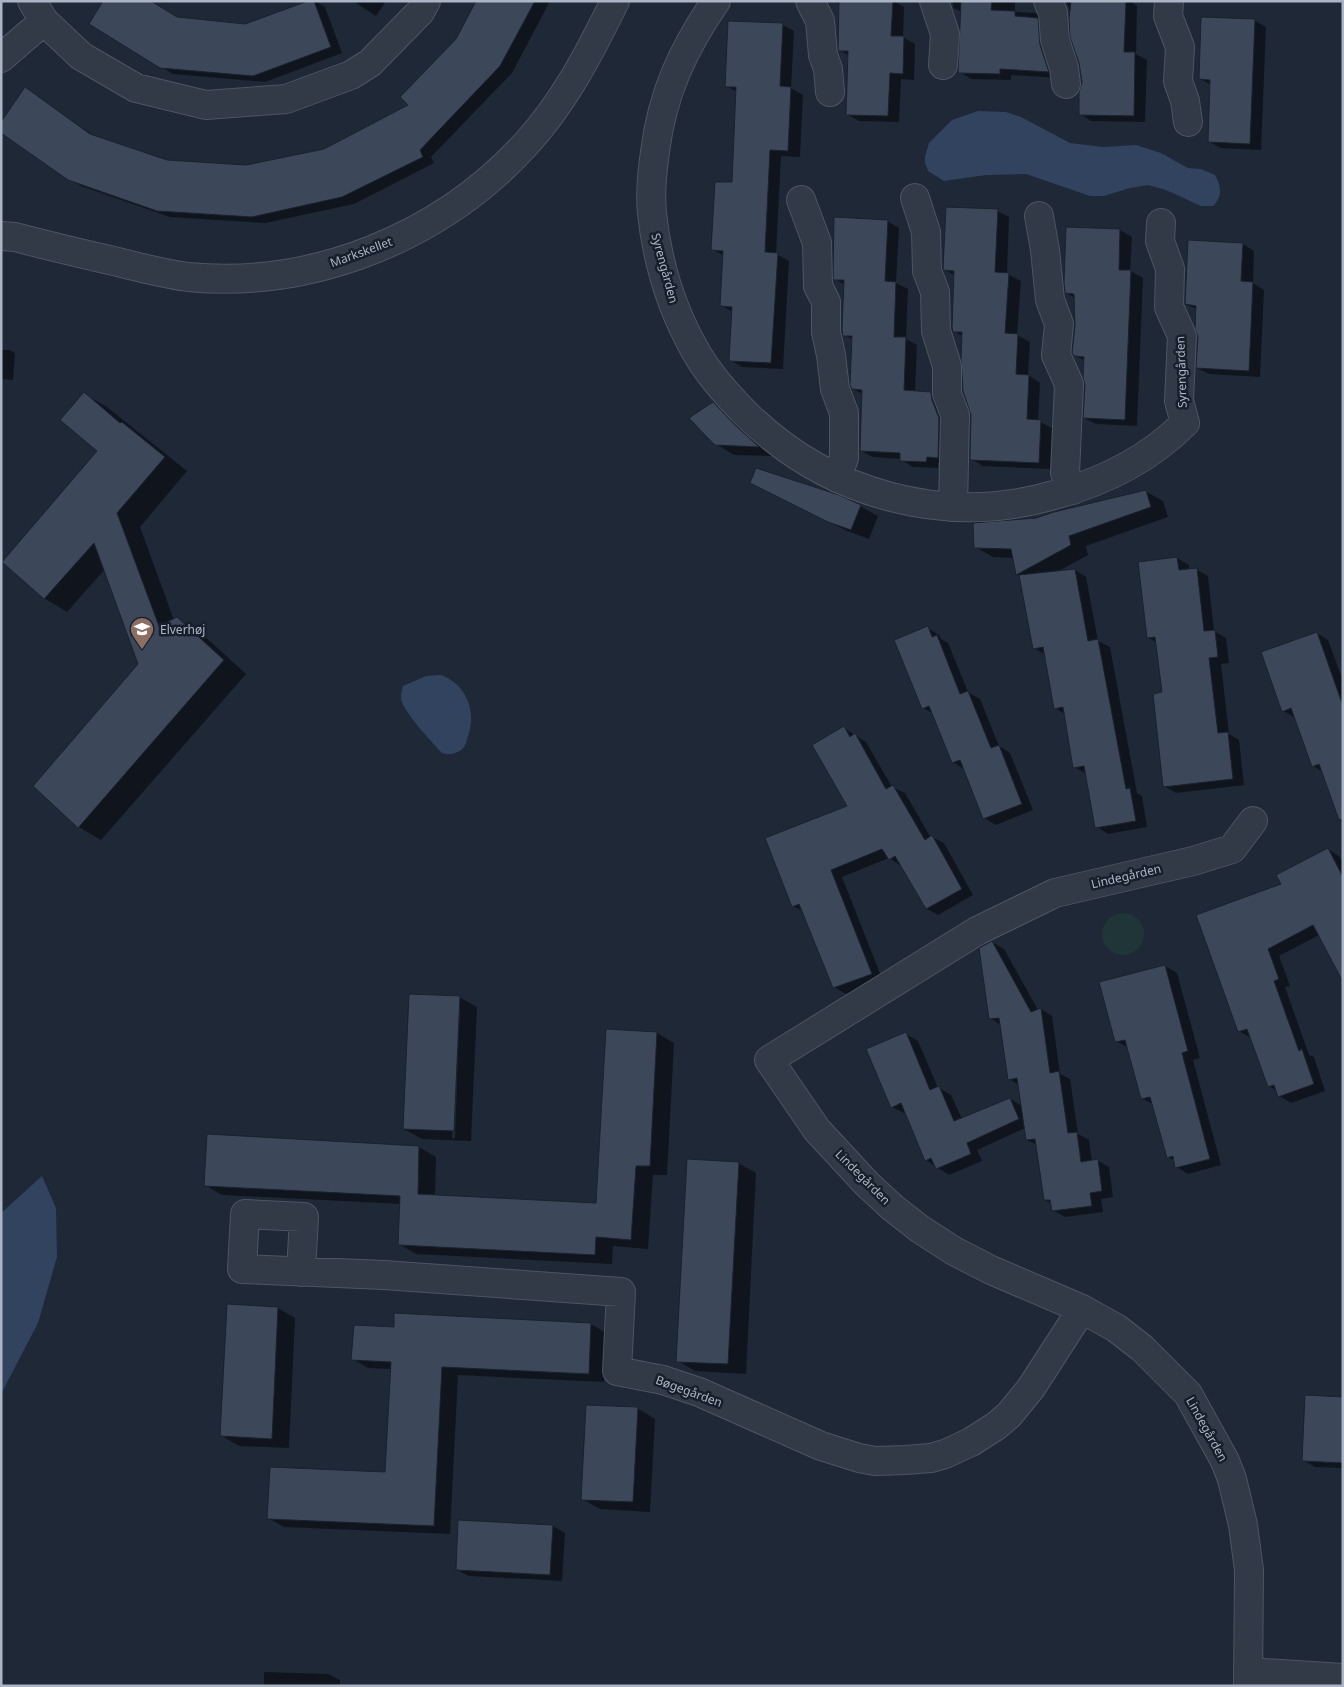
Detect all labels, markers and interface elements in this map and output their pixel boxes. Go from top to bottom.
street label: Syrengården [647,231,683,305]
street label: Markskellet [327,233,395,271]
street label: Syrengården [1171,336,1191,408]
school or university icon: Elverhøj [129,616,155,650]
place label: Elverhøj [160,621,205,638]
street label: Lindegården [1089,860,1163,892]
street label: Lindegården [832,1146,894,1208]
street label: Bøgegården [653,1371,725,1411]
street label: Lindegården [1182,1394,1232,1464]

